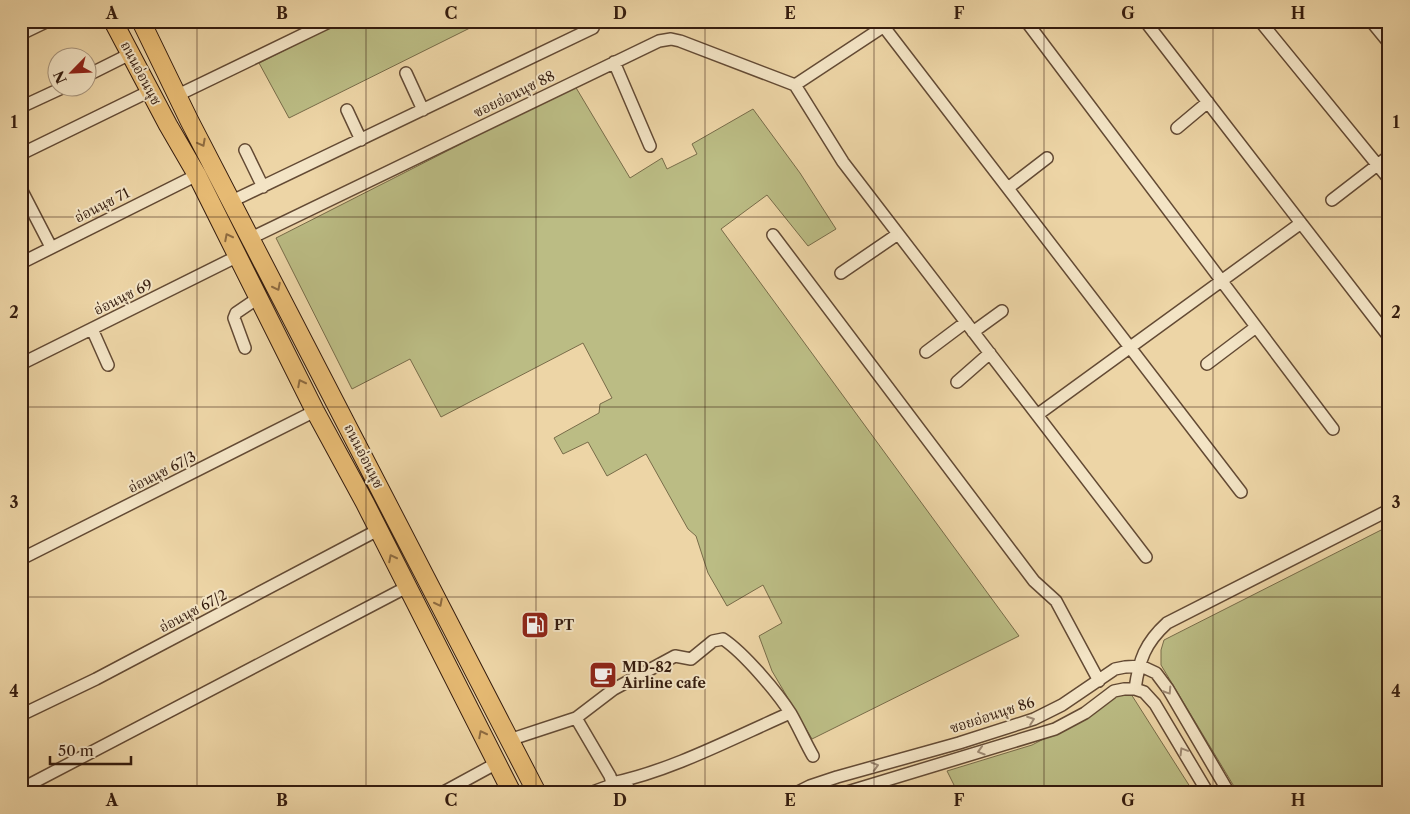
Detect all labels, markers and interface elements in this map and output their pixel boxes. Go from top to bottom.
text: A [105,3,119,23]
text: B [276,3,288,23]
text: C [445,3,457,23]
text: D [613,3,627,23]
text: E [784,3,796,23]
text: F [954,3,965,23]
text: G [1121,3,1135,23]
text: H [1291,3,1305,23]
street label: ถนนอ่อนนุช [117,38,165,108]
north arrow [48,48,98,98]
street label: ซอยอ่อนนุช 88 [470,67,558,121]
text: N [49,68,71,87]
text: 1 [10,112,18,132]
text: 1 [1392,112,1400,132]
one-way arrow [195,138,205,147]
street label: อ่อนนุช 71 [71,183,133,227]
one-way arrow [224,233,234,242]
street label: อ่อนนุช 69 [91,275,155,319]
one-way arrow [271,282,281,291]
text: 2 [9,302,19,322]
text: 2 [1391,302,1401,322]
one-way arrow [297,379,307,388]
street label: ถนนอ่อนนุช [340,421,388,491]
street label: อ่อนนุช 67/3 [125,447,199,497]
text: 3 [9,492,19,512]
text: 3 [1391,492,1401,512]
one-way arrow [388,554,398,563]
street label: อ่อนนุช 67/2 [156,586,230,636]
one-way arrow [433,598,443,607]
fuel station icon: PT [520,610,550,640]
place label: PT [554,616,575,634]
place label: MD-82 Airline cafe [621,658,706,692]
cafe icon: MD-82 Airline cafe [588,660,618,690]
text: 4 [9,681,19,701]
text: 4 [1391,681,1401,701]
one-way arrow [1162,685,1172,694]
street label: ซอยอ่อนนุช 86 [947,693,1037,737]
one-way arrow [1026,716,1035,726]
one-way arrow [478,730,488,739]
scale bar [50,734,131,766]
text: 50 m [58,741,94,760]
one-way arrow [977,746,986,756]
one-way arrow [1180,747,1190,756]
one-way arrow [871,761,879,771]
text: A [105,790,119,810]
text: B [276,790,288,810]
text: C [445,790,457,810]
text: D [613,790,627,810]
text: E [784,790,796,810]
text: F [954,790,965,810]
text: G [1121,790,1135,810]
text: H [1291,790,1305,810]

